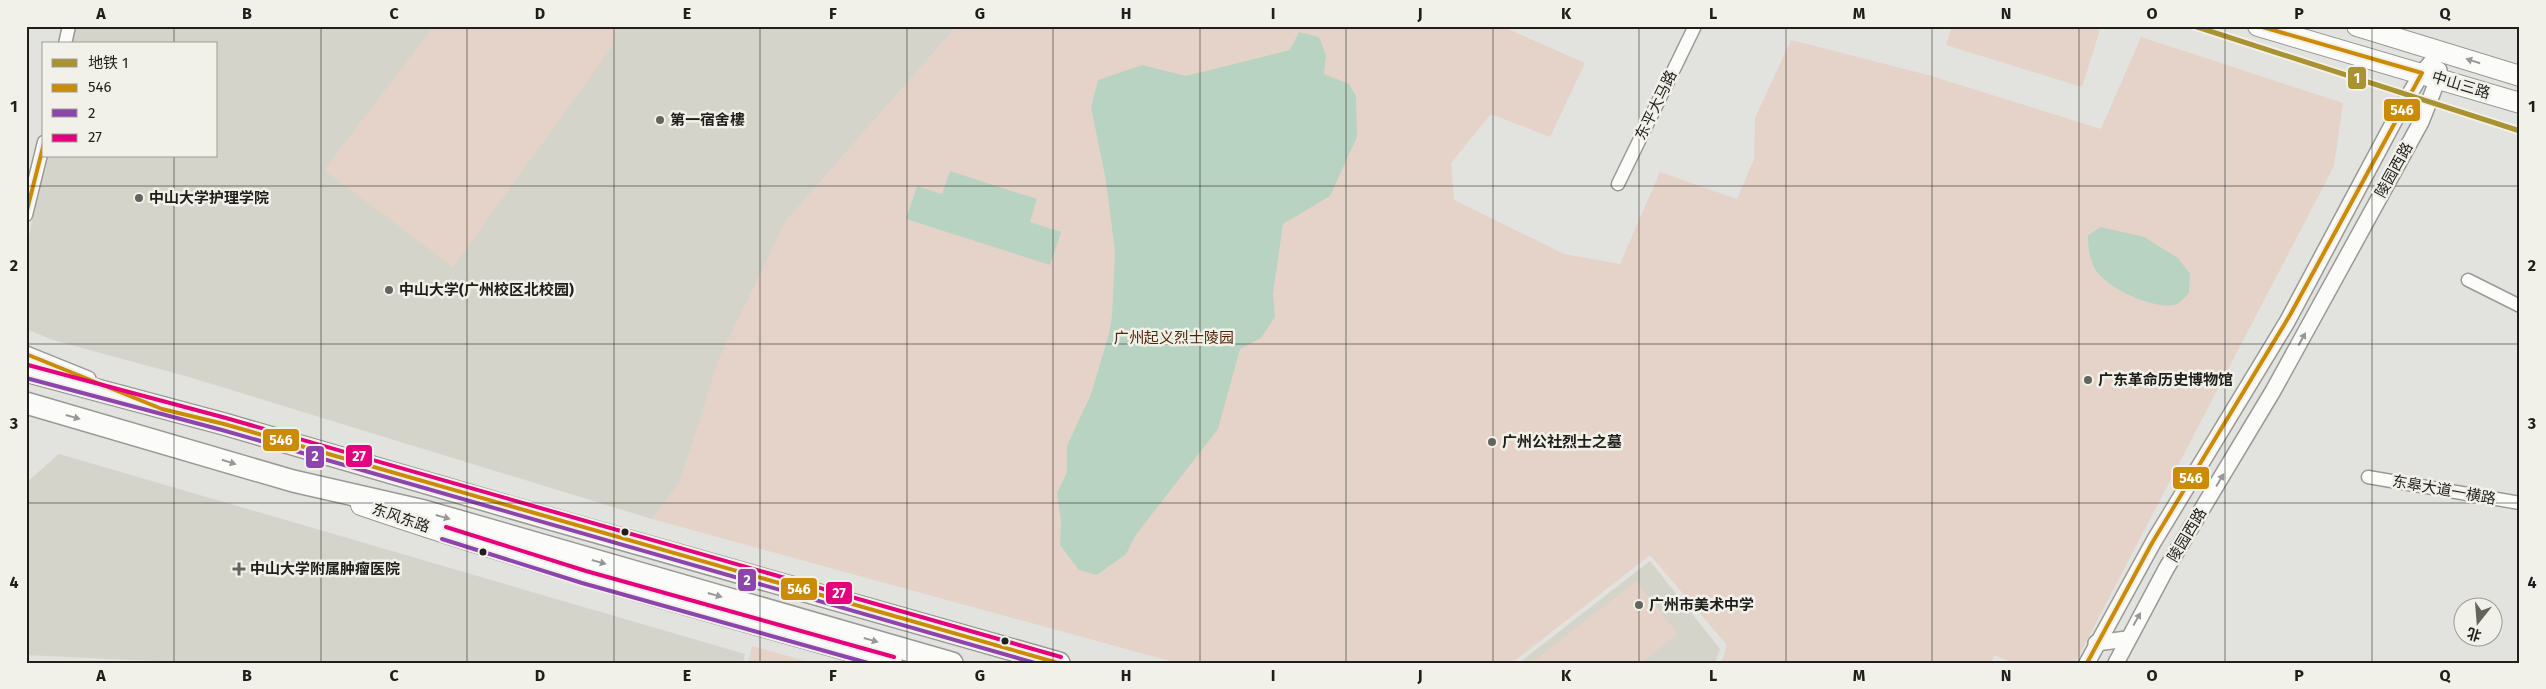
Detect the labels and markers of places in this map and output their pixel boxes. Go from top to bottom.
place label: 第一宿舍樓 [670,111,745,129]
marker: 第一宿舍樓 [654,114,666,126]
place label: 中山大学护理学院 [149,189,269,207]
marker: 中山大学护理学院 [133,192,145,204]
place label: 中山大学(广州校区北校园) [399,281,574,299]
marker: 中山大学(广州校区北校园) [383,284,395,296]
place label: 广东革命历史博物馆 [2098,371,2233,389]
marker: 广东革命历史博物馆 [2082,374,2094,386]
place label: 广州公社烈士之墓 [1502,433,1622,451]
marker: 广州公社烈士之墓 [1486,436,1498,448]
unlabelled marker [620,527,630,537]
unlabelled marker [478,547,488,557]
place label: 中山大学附属肿瘤医院 [250,560,400,578]
marker: 中山大学附属肿瘤医院 [232,562,246,576]
place label: 广州市美术中学 [1649,596,1754,614]
marker: 广州市美术中学 [1633,599,1645,611]
unlabelled marker [1000,636,1010,646]

